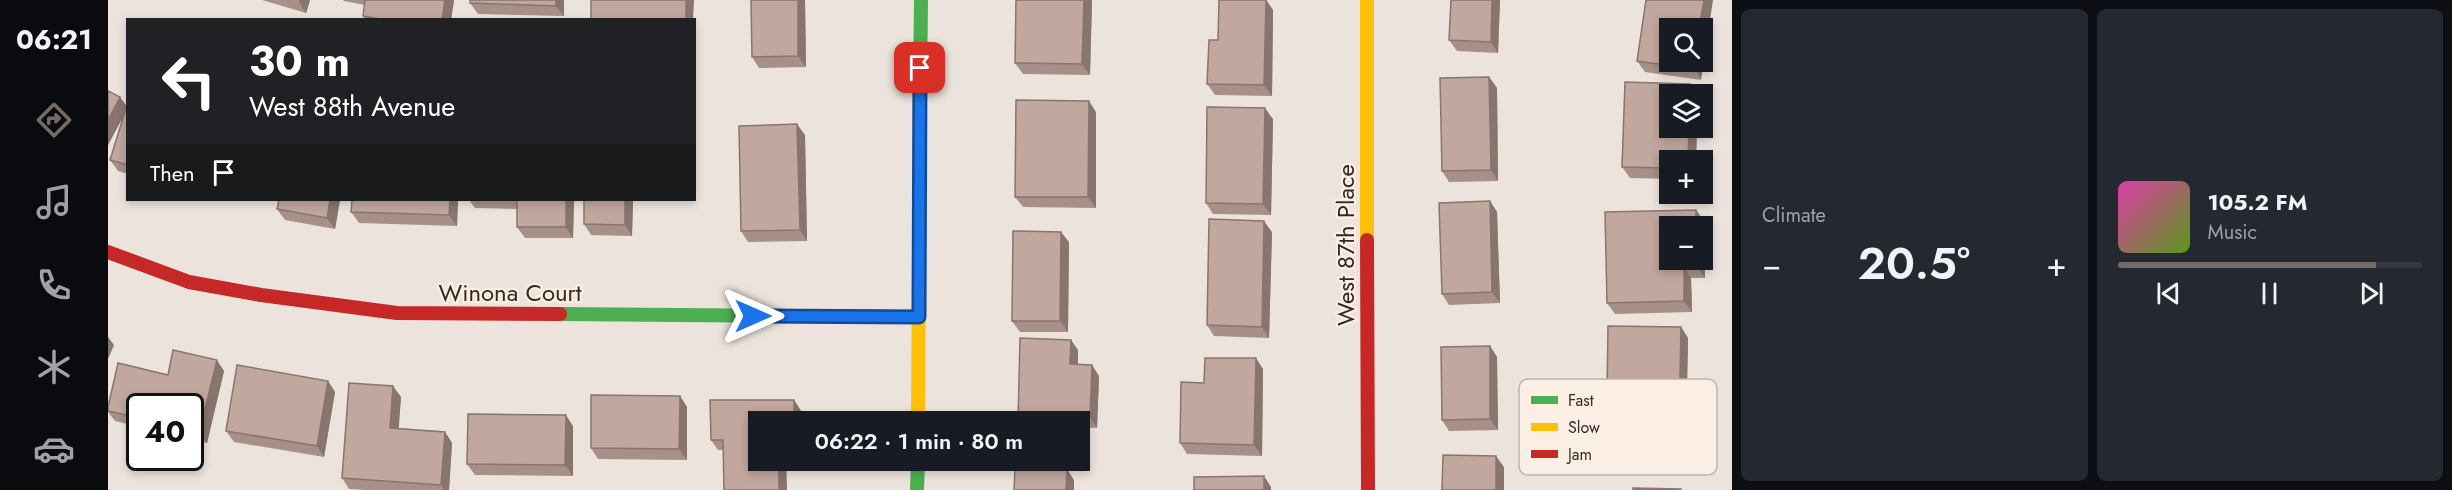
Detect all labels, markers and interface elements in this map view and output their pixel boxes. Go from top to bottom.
map controls [1659,18,1713,270]
button: search [1659,18,1713,72]
text: 06:21 [16,20,92,59]
text: 30 m [249,31,350,92]
icon: left [150,42,228,120]
pin [894,42,945,93]
icon: arrive [903,51,936,84]
button: layers [1659,84,1713,138]
text: West 88th Avenue [249,87,455,126]
icon: directions [33,99,75,141]
button: + [1659,150,1713,204]
icon: arrive [207,156,240,189]
text: Then [150,157,195,189]
street label: West 87th Place [1328,164,1363,326]
icon: music [33,181,75,223]
text: 105.2 FM [2208,186,2307,218]
text: Climate [1762,201,1826,230]
button: − [1659,216,1713,270]
text: Music [2208,218,2257,247]
text: 20.5° [1858,231,1970,296]
text: − [1762,241,1781,288]
text: + [2046,241,2066,288]
icon: phone [33,264,75,306]
street label: Winona Court [438,275,582,310]
icon: previous [2152,277,2185,310]
icon: pause [2253,277,2286,310]
icon: next [2355,277,2388,310]
position arrow [721,284,785,348]
icon: climate [33,346,75,388]
legend [1519,379,1717,475]
text: Fast [1568,389,1594,412]
speed limit sign: 40 [126,393,204,471]
text: Slow [1568,416,1600,439]
text: 06:22 · 1 min · 80 m [815,425,1023,457]
icon: car [33,428,75,470]
text: Jam [1566,443,1592,466]

